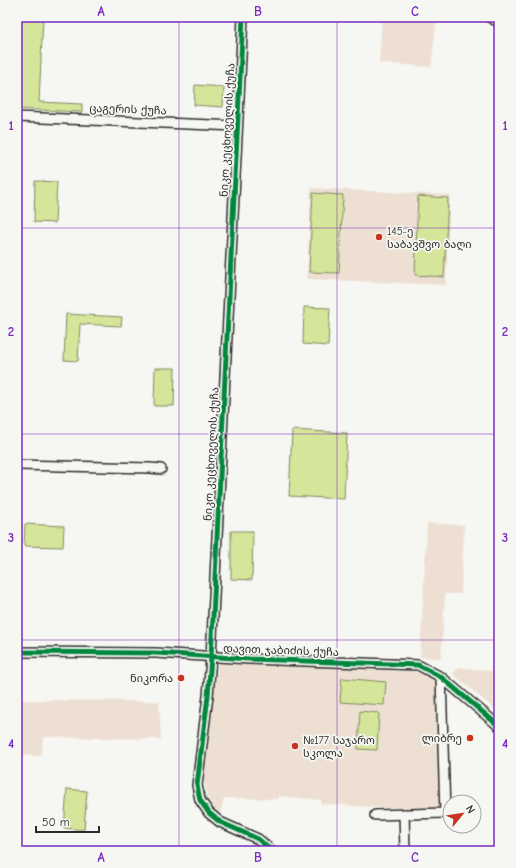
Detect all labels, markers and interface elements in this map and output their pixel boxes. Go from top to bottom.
text: A [97,4,105,19]
text: B [254,4,262,19]
text: C [411,4,419,19]
street label: ნიკო კეცხოველის ქუჩა [217,63,238,197]
street label: ცაგერის ქუჩა [89,102,167,117]
text: 1 [8,118,14,133]
text: 1 [502,118,508,133]
place label: 145-ე საბავშვო ბაღი [387,225,472,251]
marker: 145-ე საბავშვო ბაღი [374,232,384,242]
text: 2 [8,324,14,339]
text: 2 [502,324,508,339]
street label: ნიკო კეცხოველის ქუჩა [201,387,222,521]
text: 3 [8,530,14,545]
text: 3 [502,530,508,545]
street label: დავით ჯაბიძის ქუჩა [223,642,339,659]
place label: ნიკორა [130,672,173,685]
marker: ნიკორა [176,673,186,683]
place label: ლიბრე [422,732,462,745]
marker: ლიბრე [465,733,475,743]
place label: №177 საჯარო სკოლა [303,734,375,760]
text: 4 [8,736,14,751]
text: 4 [502,736,508,751]
marker: №177 საჯარო სკოლა [290,741,300,751]
north arrow [442,794,482,834]
text: N [463,803,478,816]
scale bar [36,808,99,834]
text: 50 m [42,815,70,829]
text: A [97,850,105,865]
text: B [254,850,262,865]
text: C [411,850,419,865]

